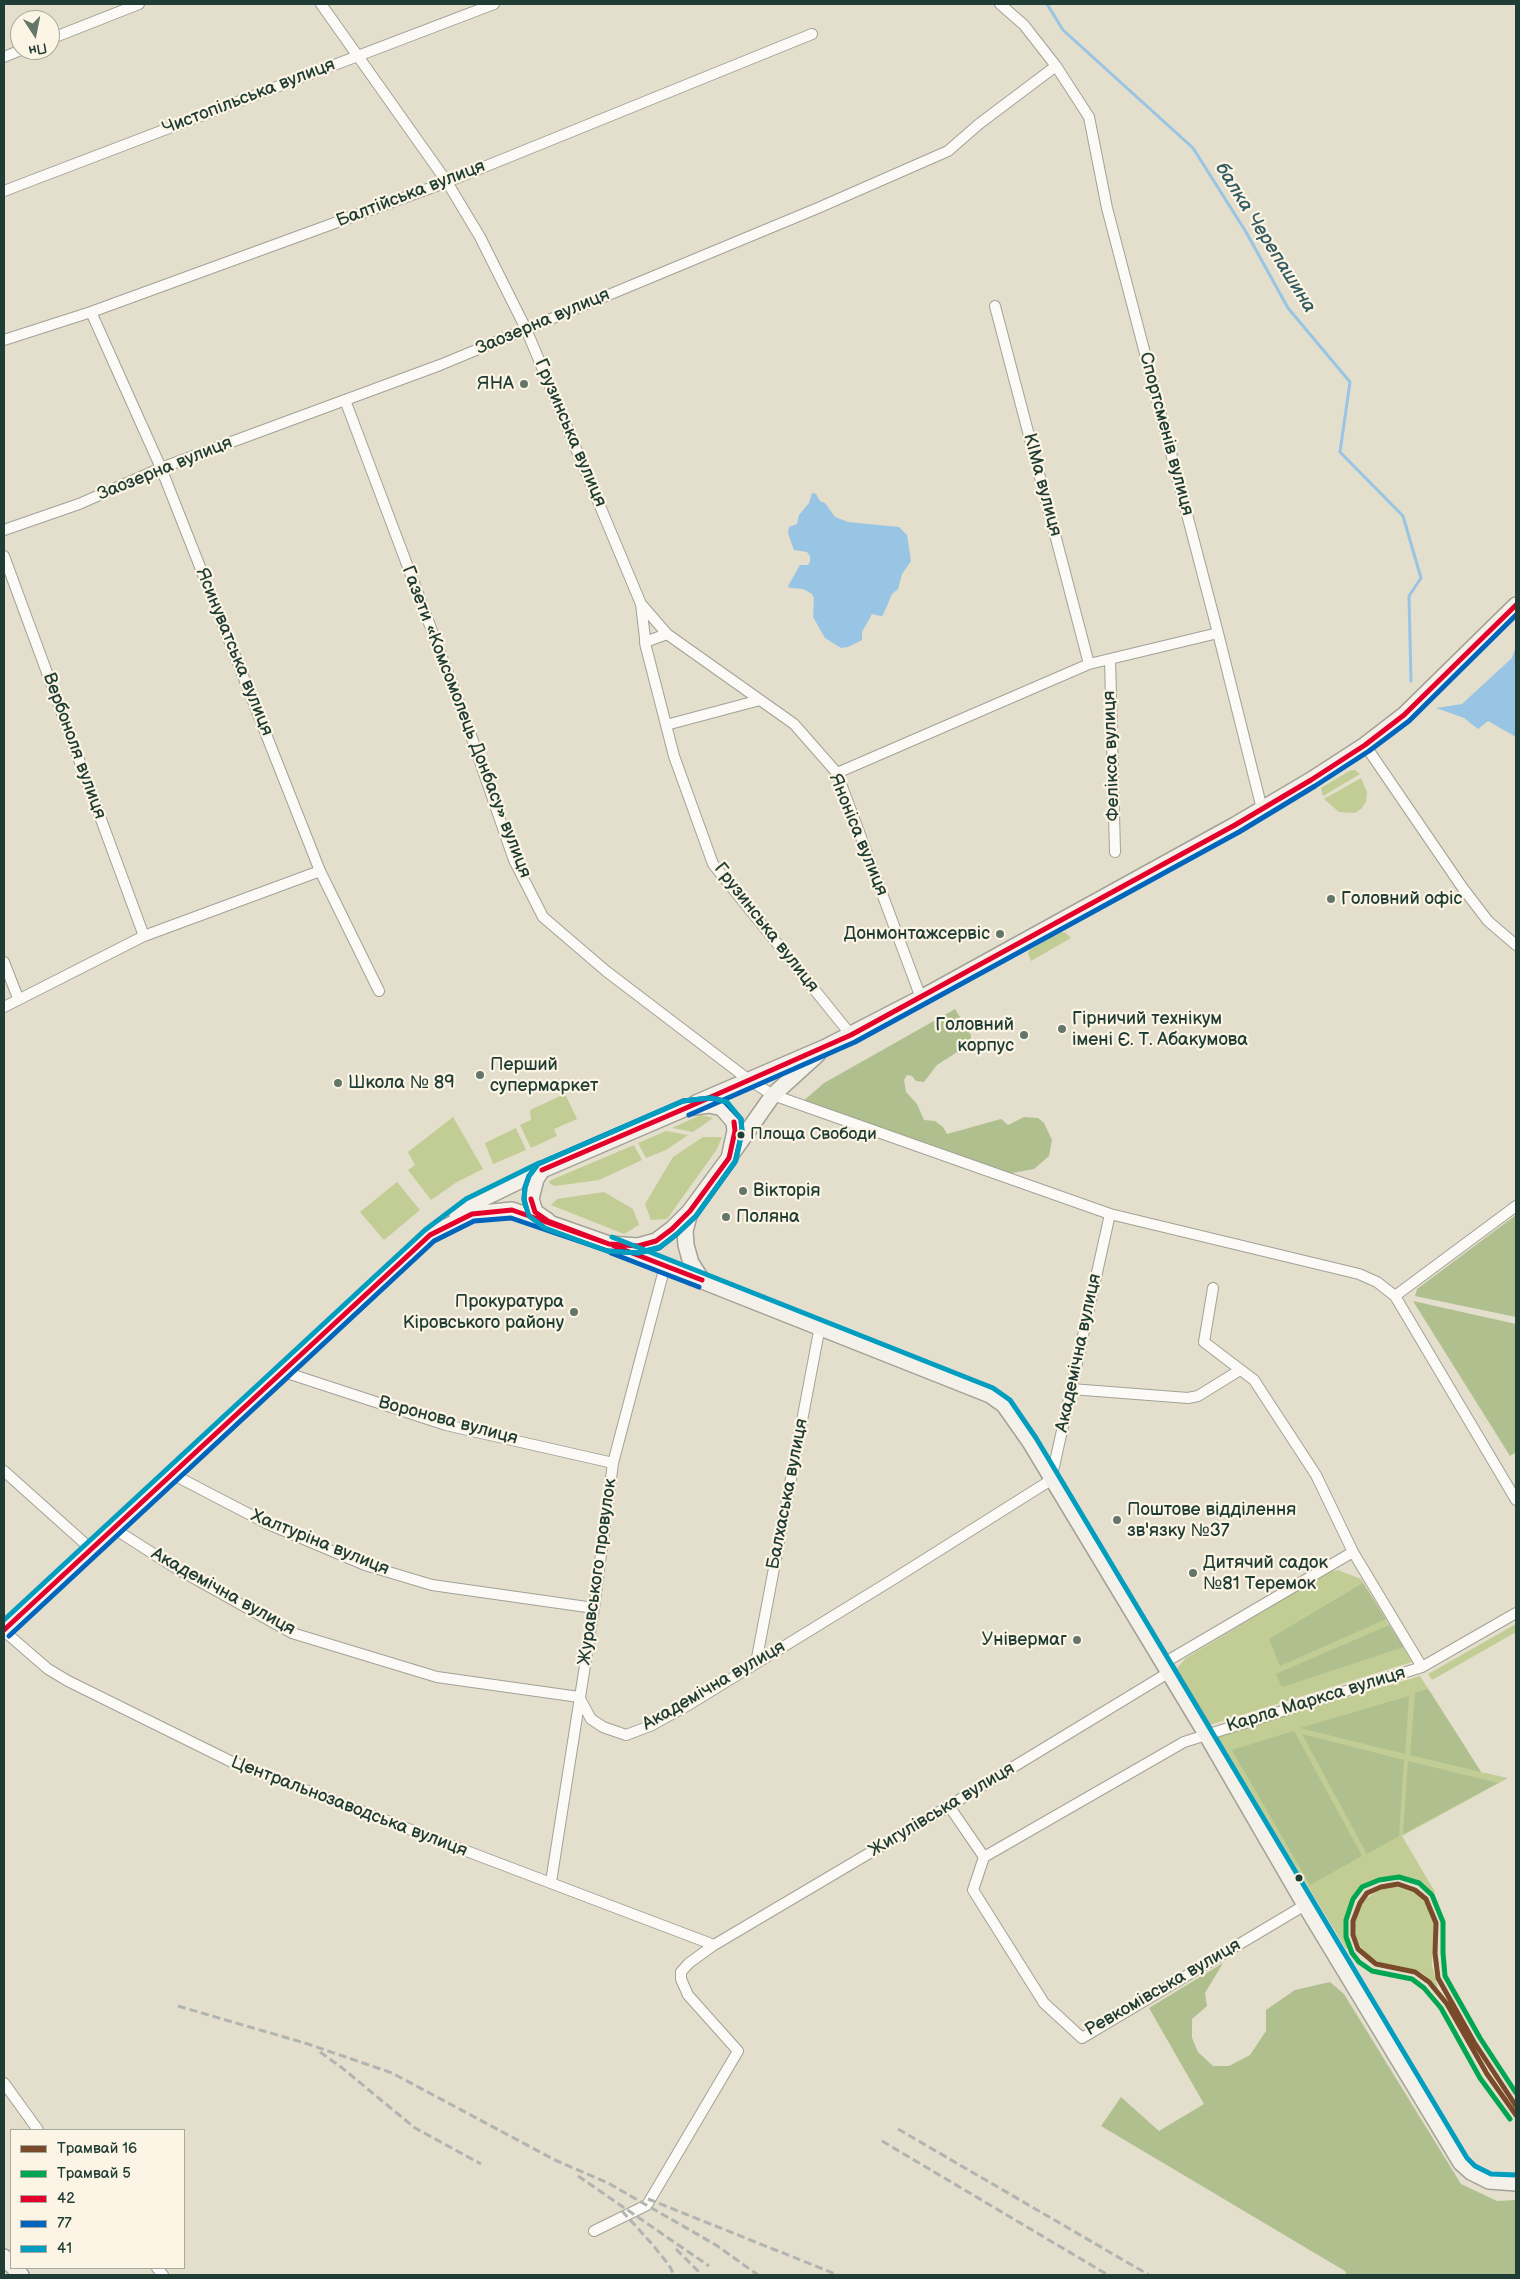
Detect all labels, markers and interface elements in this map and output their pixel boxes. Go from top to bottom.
north arrow [10,10,60,60]
text: Пн [27,39,49,59]
street label: Чистопільська вулиця [160,54,338,140]
street label: Балтійська вулиця [334,156,488,232]
water label: балка Черепашина [1209,159,1321,317]
street label: Заозерна вулиця [473,284,613,360]
street label: Спортсменів вулиця [1134,350,1198,518]
street label: Грузинська вулиця [529,356,611,510]
place label: ЯНА [477,373,514,395]
marker: ЯНА [518,378,530,390]
street label: КІМа вулиця [1018,431,1066,539]
street label: Заозерна вулиця [94,432,236,506]
street label: Газети «Комсомолець Донбасу» вулиця [396,563,536,881]
street label: Ясинуватська вулиця [190,565,278,739]
street label: Вербоноля вулиця [38,670,110,822]
street label: Фелікса вулиця [1099,690,1125,822]
street label: Яноніса вулиця [824,771,892,899]
street label: Грузинська вулиця [709,859,823,997]
place label: Головний офіс [1341,888,1462,910]
marker: Головний офіс [1325,893,1337,905]
place label: Донмонтажсервіс [844,923,990,945]
marker: Донмонтажсервіс [994,928,1006,940]
place label: Гірничий технікум імені Є. Т. Абакумова [1072,1008,1248,1050]
place label: Головний корпус [935,1014,1014,1056]
marker: Гірничий технікум імені Є. Т. Абакумова [1056,1023,1068,1035]
marker: Головний корпус [1018,1029,1030,1041]
place label: Перший супермаркет [490,1054,598,1096]
marker: Перший супермаркет [474,1069,486,1081]
place label: Школа № 89 [348,1072,455,1094]
marker: Школа № 89 [332,1077,344,1089]
place label: Площа Свободи [750,1125,877,1145]
marker: Площа Свободи [736,1130,746,1140]
place label: Вікторія [753,1180,820,1202]
marker: Вікторія [737,1185,749,1197]
place label: Поляна [736,1206,800,1228]
marker: Поляна [720,1211,732,1223]
street label: Академічна вулиця [1052,1272,1106,1434]
place label: Прокуратура Кіровського району [403,1291,564,1334]
marker: Прокуратура Кіровського району [568,1306,580,1318]
street label: Воронова вулиця [376,1392,520,1450]
street label: Балхаська вулиця [763,1417,813,1571]
street label: Журавського провулок [574,1477,622,1667]
place label: Поштове відділення зв'язку №37 [1127,1499,1296,1542]
street label: Халтуріна вулиця [248,1505,392,1581]
marker: Поштове відділення зв'язку №37 [1111,1514,1123,1526]
street label: Академічна вулиця [147,1543,299,1641]
place label: Дитячий садок №81 Теремок [1203,1552,1328,1595]
marker: Дитячий садок №81 Теремок [1187,1567,1199,1579]
place label: Універмаг [982,1629,1067,1651]
marker: Універмаг [1071,1634,1083,1646]
street label: Академічна вулиця [639,1636,789,1736]
street label: Карла Маркса вулиця [1224,1662,1408,1738]
street label: Центральнозаводська вулиця [228,1752,470,1862]
street label: Жигулівська вулиця [865,1758,1019,1862]
unlabelled marker [1294,1873,1304,1883]
street label: Ревкомівська вулиця [1081,1935,1245,2041]
legend [10,2129,185,2269]
text: Трамвай 16 [57,2139,137,2158]
text: Трамвай 5 [57,2164,131,2183]
text: 42 [57,2189,75,2208]
text: 77 [57,2214,72,2233]
text: 41 [57,2239,72,2258]

